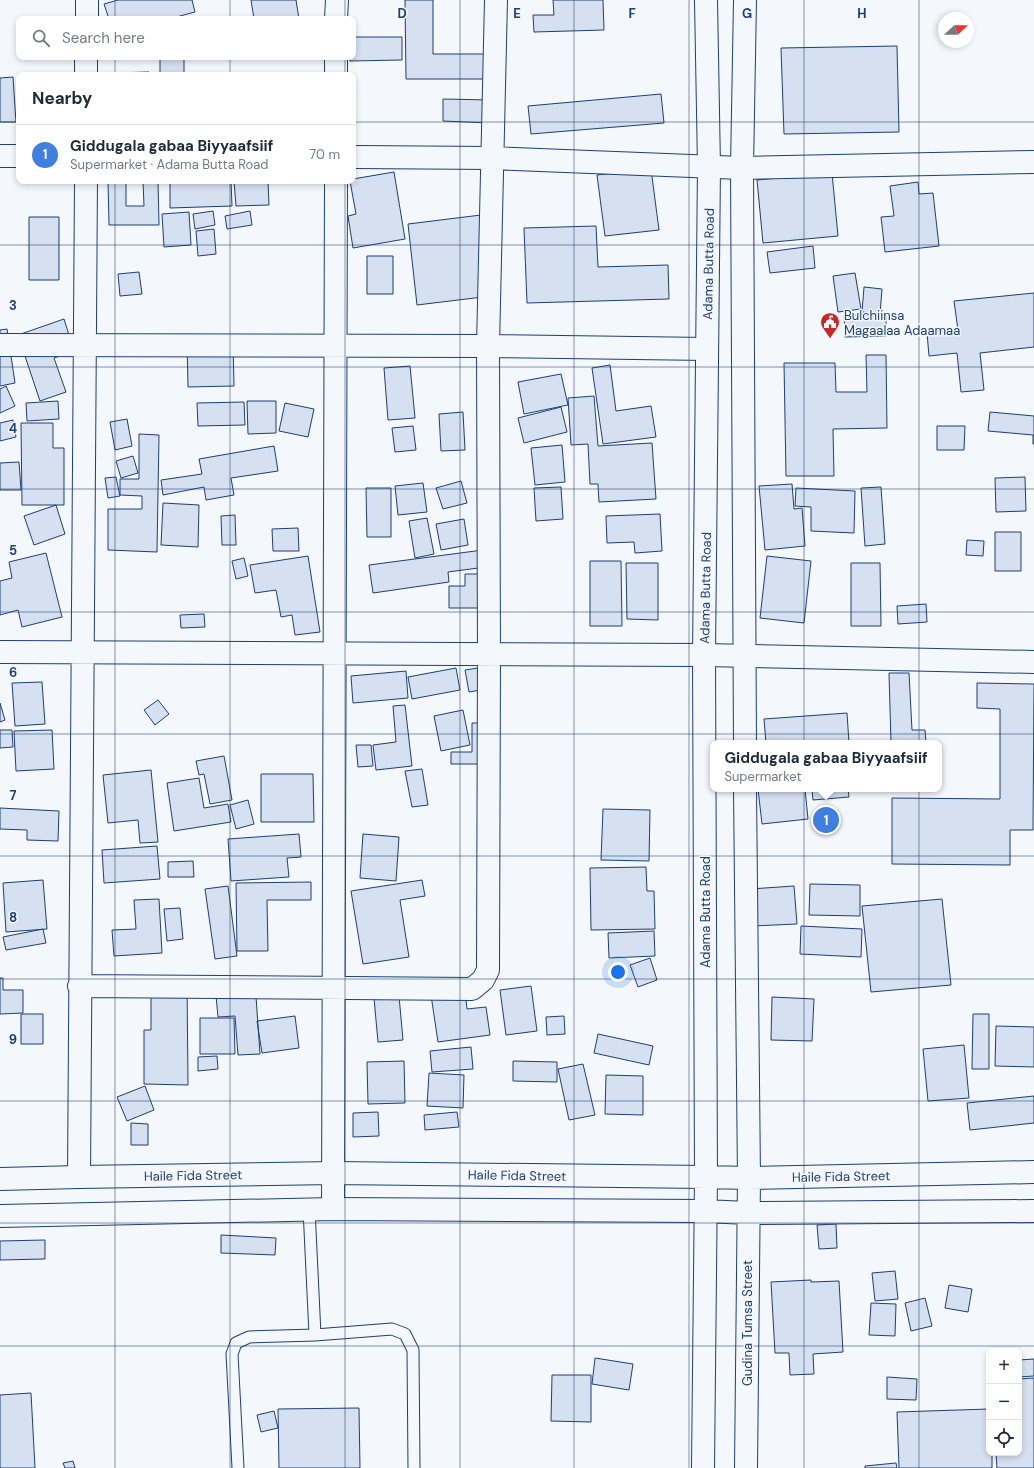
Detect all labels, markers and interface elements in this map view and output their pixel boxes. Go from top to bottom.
text: D [397,5,407,22]
text: E [513,5,521,22]
text: F [628,5,636,22]
text: G [742,5,752,22]
text: H [857,5,867,22]
north arrow [938,12,974,48]
search box [16,16,356,60]
icon: search [30,27,52,49]
text: Search here [62,28,145,48]
text: Nearby [32,87,92,109]
text: Giddugala gabaa Biyyaafsiif [70,136,273,156]
text: 1 [43,146,47,163]
text: 70 m [309,146,340,163]
text: Supermarket · Adama Butta Road [70,156,269,173]
street label: Adama Butta Road [699,208,718,320]
text: 3 [9,297,17,314]
place label: Bulchiinsa Magaalaa Adaamaa [844,307,960,339]
public building icon: Bulchiinsa Magaalaa Adaamaa [819,311,841,339]
text: 4 [9,420,17,437]
street label: Adama Butta Road [696,532,715,644]
text: 5 [9,542,17,559]
text: 6 [9,664,17,681]
popup [710,740,942,792]
text: Giddugala gabaa Biyyaafsiif [724,748,928,768]
text: Supermarket [724,768,802,785]
text: 7 [10,787,17,804]
pin: 1 [813,805,839,835]
street label: Adama Butta Road [697,856,714,968]
text: 8 [9,909,17,926]
your location [608,962,628,982]
text: 9 [9,1031,17,1048]
street label: Haile Fida Street [144,1166,242,1185]
street label: Haile Fida Street [468,1166,566,1185]
street label: Haile Fida Street [792,1167,890,1186]
street label: Gudina Tumsa Street [739,1260,756,1386]
map controls [986,1348,1022,1456]
button: + [986,1348,1022,1384]
button: − [986,1384,1022,1420]
button: locate [986,1420,1022,1456]

